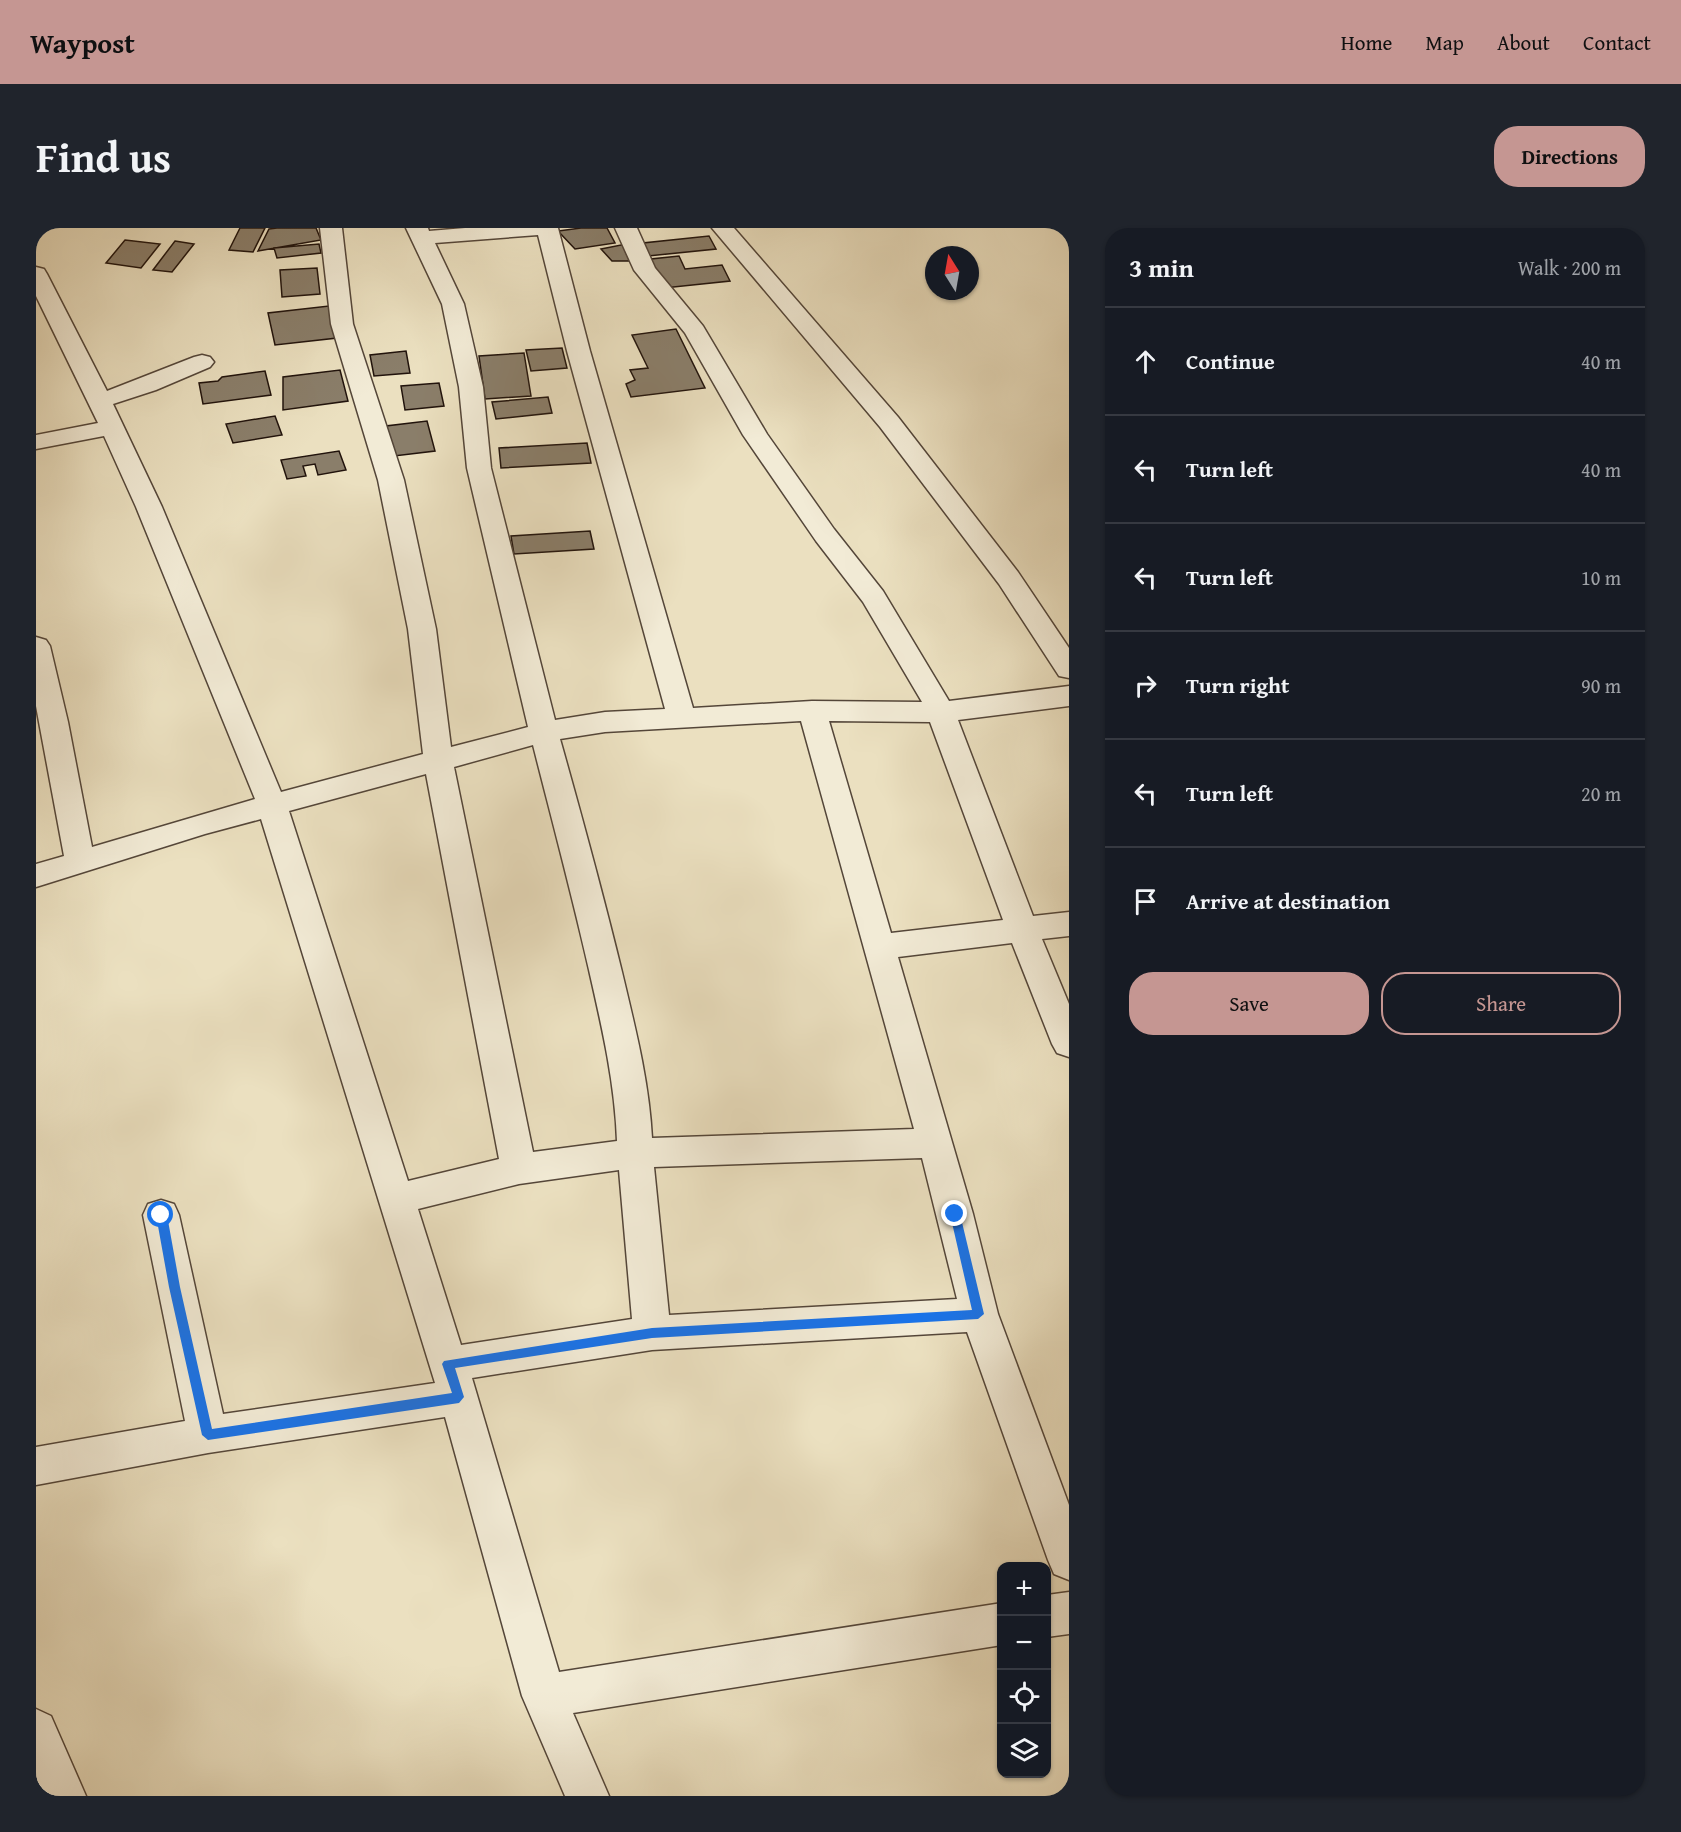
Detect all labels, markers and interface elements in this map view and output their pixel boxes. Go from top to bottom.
text: Waypost [30,22,135,63]
text: Home [1341,27,1392,58]
text: Map [1425,27,1464,58]
text: About [1497,27,1550,58]
text: Contact [1583,27,1651,58]
text: Find us [36,126,171,187]
button: Directions [1494,126,1645,187]
north arrow [925,246,979,300]
text: 3 min [1129,248,1194,287]
text: Walk · 200 m [1518,253,1621,282]
icon: ahead [1129,345,1162,378]
text: Continue [1186,345,1275,377]
text: 40 m [1581,347,1621,376]
icon: left [1129,453,1162,486]
text: Turn left [1186,453,1273,485]
text: 40 m [1581,455,1621,484]
icon: left [1129,561,1162,594]
text: Turn left [1186,561,1273,593]
text: 10 m [1581,563,1621,592]
icon: right [1129,669,1162,702]
text: Turn right [1186,669,1289,701]
text: 90 m [1581,671,1621,700]
icon: left [1129,777,1162,810]
text: Turn left [1186,777,1273,809]
text: 20 m [1581,779,1621,808]
icon: arrive [1129,885,1162,918]
text: Arrive at destination [1186,885,1390,917]
button: Save [1129,972,1369,1035]
button: Share [1381,972,1621,1035]
route end [941,1200,967,1226]
route start [147,1201,173,1227]
map controls [997,1562,1051,1778]
button: + [997,1562,1051,1616]
button: − [997,1616,1051,1670]
button: locate [997,1670,1051,1724]
button: layers [997,1724,1051,1778]

